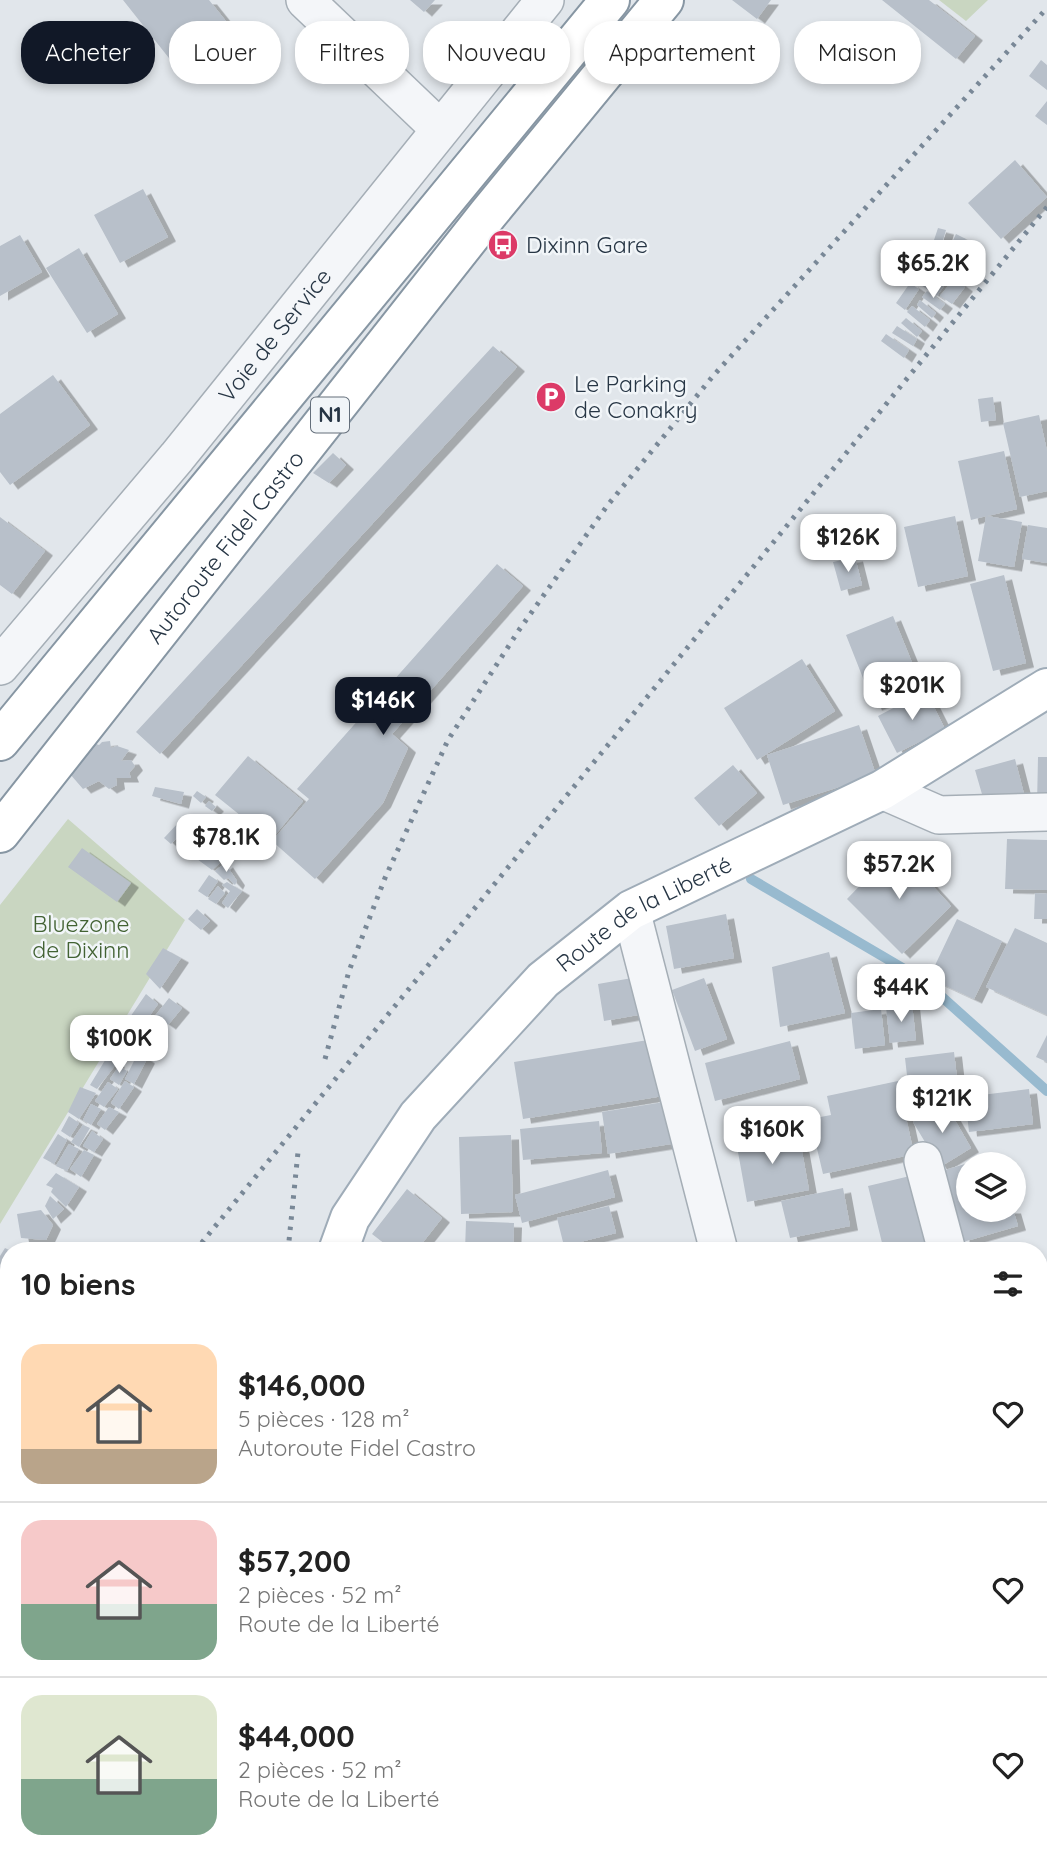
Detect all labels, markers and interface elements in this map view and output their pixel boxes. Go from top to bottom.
chip: Acheter [21,21,155,84]
chip: Louer [169,21,281,84]
chip: Filtres [295,21,409,84]
chip: Nouveau [423,21,570,84]
chip: Appartement [584,21,780,84]
chip: Maison [794,21,921,84]
bus stop icon: Dixinn Gare [486,228,520,262]
place label: Dixinn Gare [526,230,648,259]
pin: $65.2K [876,240,990,300]
text: $65.2K [897,248,969,277]
street label: Voie de Service [212,262,337,408]
place label: Le Parking de Conakry [574,369,698,424]
parking icon: Le Parking de Conakry [534,380,568,414]
road number: N1 [311,398,349,432]
street label: Autoroute Fidel Castro [140,444,310,649]
pin: $126K [799,514,897,574]
text: $126K [816,522,880,551]
pin: $201K [863,662,961,722]
text: $201K [880,670,944,699]
pin: $146K [334,678,432,737]
text: $146K [351,685,415,714]
pin: $78.1K [169,814,283,874]
text: $78.1K [192,822,260,851]
pin: $57.2K [842,842,956,901]
street label: Route de la Liberté [550,849,736,978]
text: $57.2K [863,849,935,878]
park label: Bluezone de Dixinn [32,909,130,964]
pin: $44K [860,964,942,1024]
text: $44K [873,972,929,1001]
pin: $100K [70,1016,168,1075]
text: $100K [86,1023,152,1052]
pin: $121K [893,1076,991,1135]
text: $121K [912,1083,972,1112]
pin: $160K [723,1106,821,1166]
text: $160K [740,1114,804,1143]
map controls [956,1152,1026,1222]
button: layers [956,1152,1026,1222]
text: 10 biens [21,1265,135,1303]
icon: filters [989,1265,1027,1303]
text: $146,000 [238,1366,365,1404]
icon: home [77,1372,161,1456]
icon: heart [989,1395,1027,1433]
text: 5 pièces · 128 m² [238,1404,410,1433]
text: Autoroute Fidel Castro [238,1433,476,1462]
text: $57,200 [238,1542,351,1580]
icon: home [77,1548,161,1632]
icon: heart [989,1571,1027,1609]
text: 2 pièces · 52 m² [238,1580,401,1609]
text: Route de la Liberté [238,1609,440,1638]
text: $44,000 [238,1717,355,1755]
icon: home [77,1723,161,1807]
icon: heart [989,1746,1027,1784]
text: 2 pièces · 52 m² [238,1755,401,1784]
text: Route de la Liberté [238,1784,440,1813]

